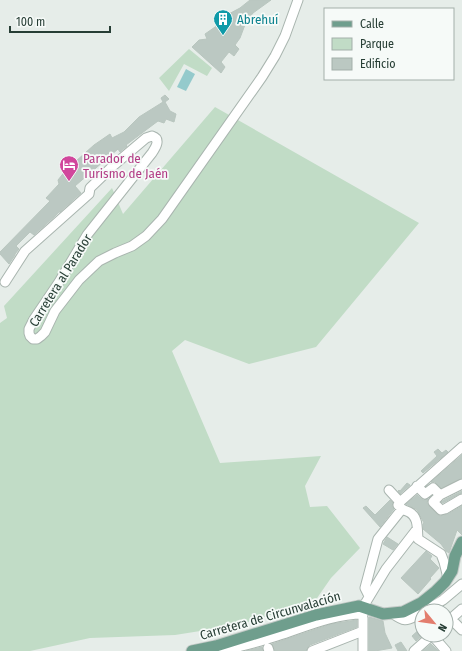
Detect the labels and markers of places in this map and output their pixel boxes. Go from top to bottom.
building icon: Abrehuí [212,8,234,36]
place label: Abrehuí [237,12,278,27]
place label: Parador de Turismo de Jaén [83,151,168,181]
hotel icon: Parador de Turismo de Jaén [58,154,80,182]

